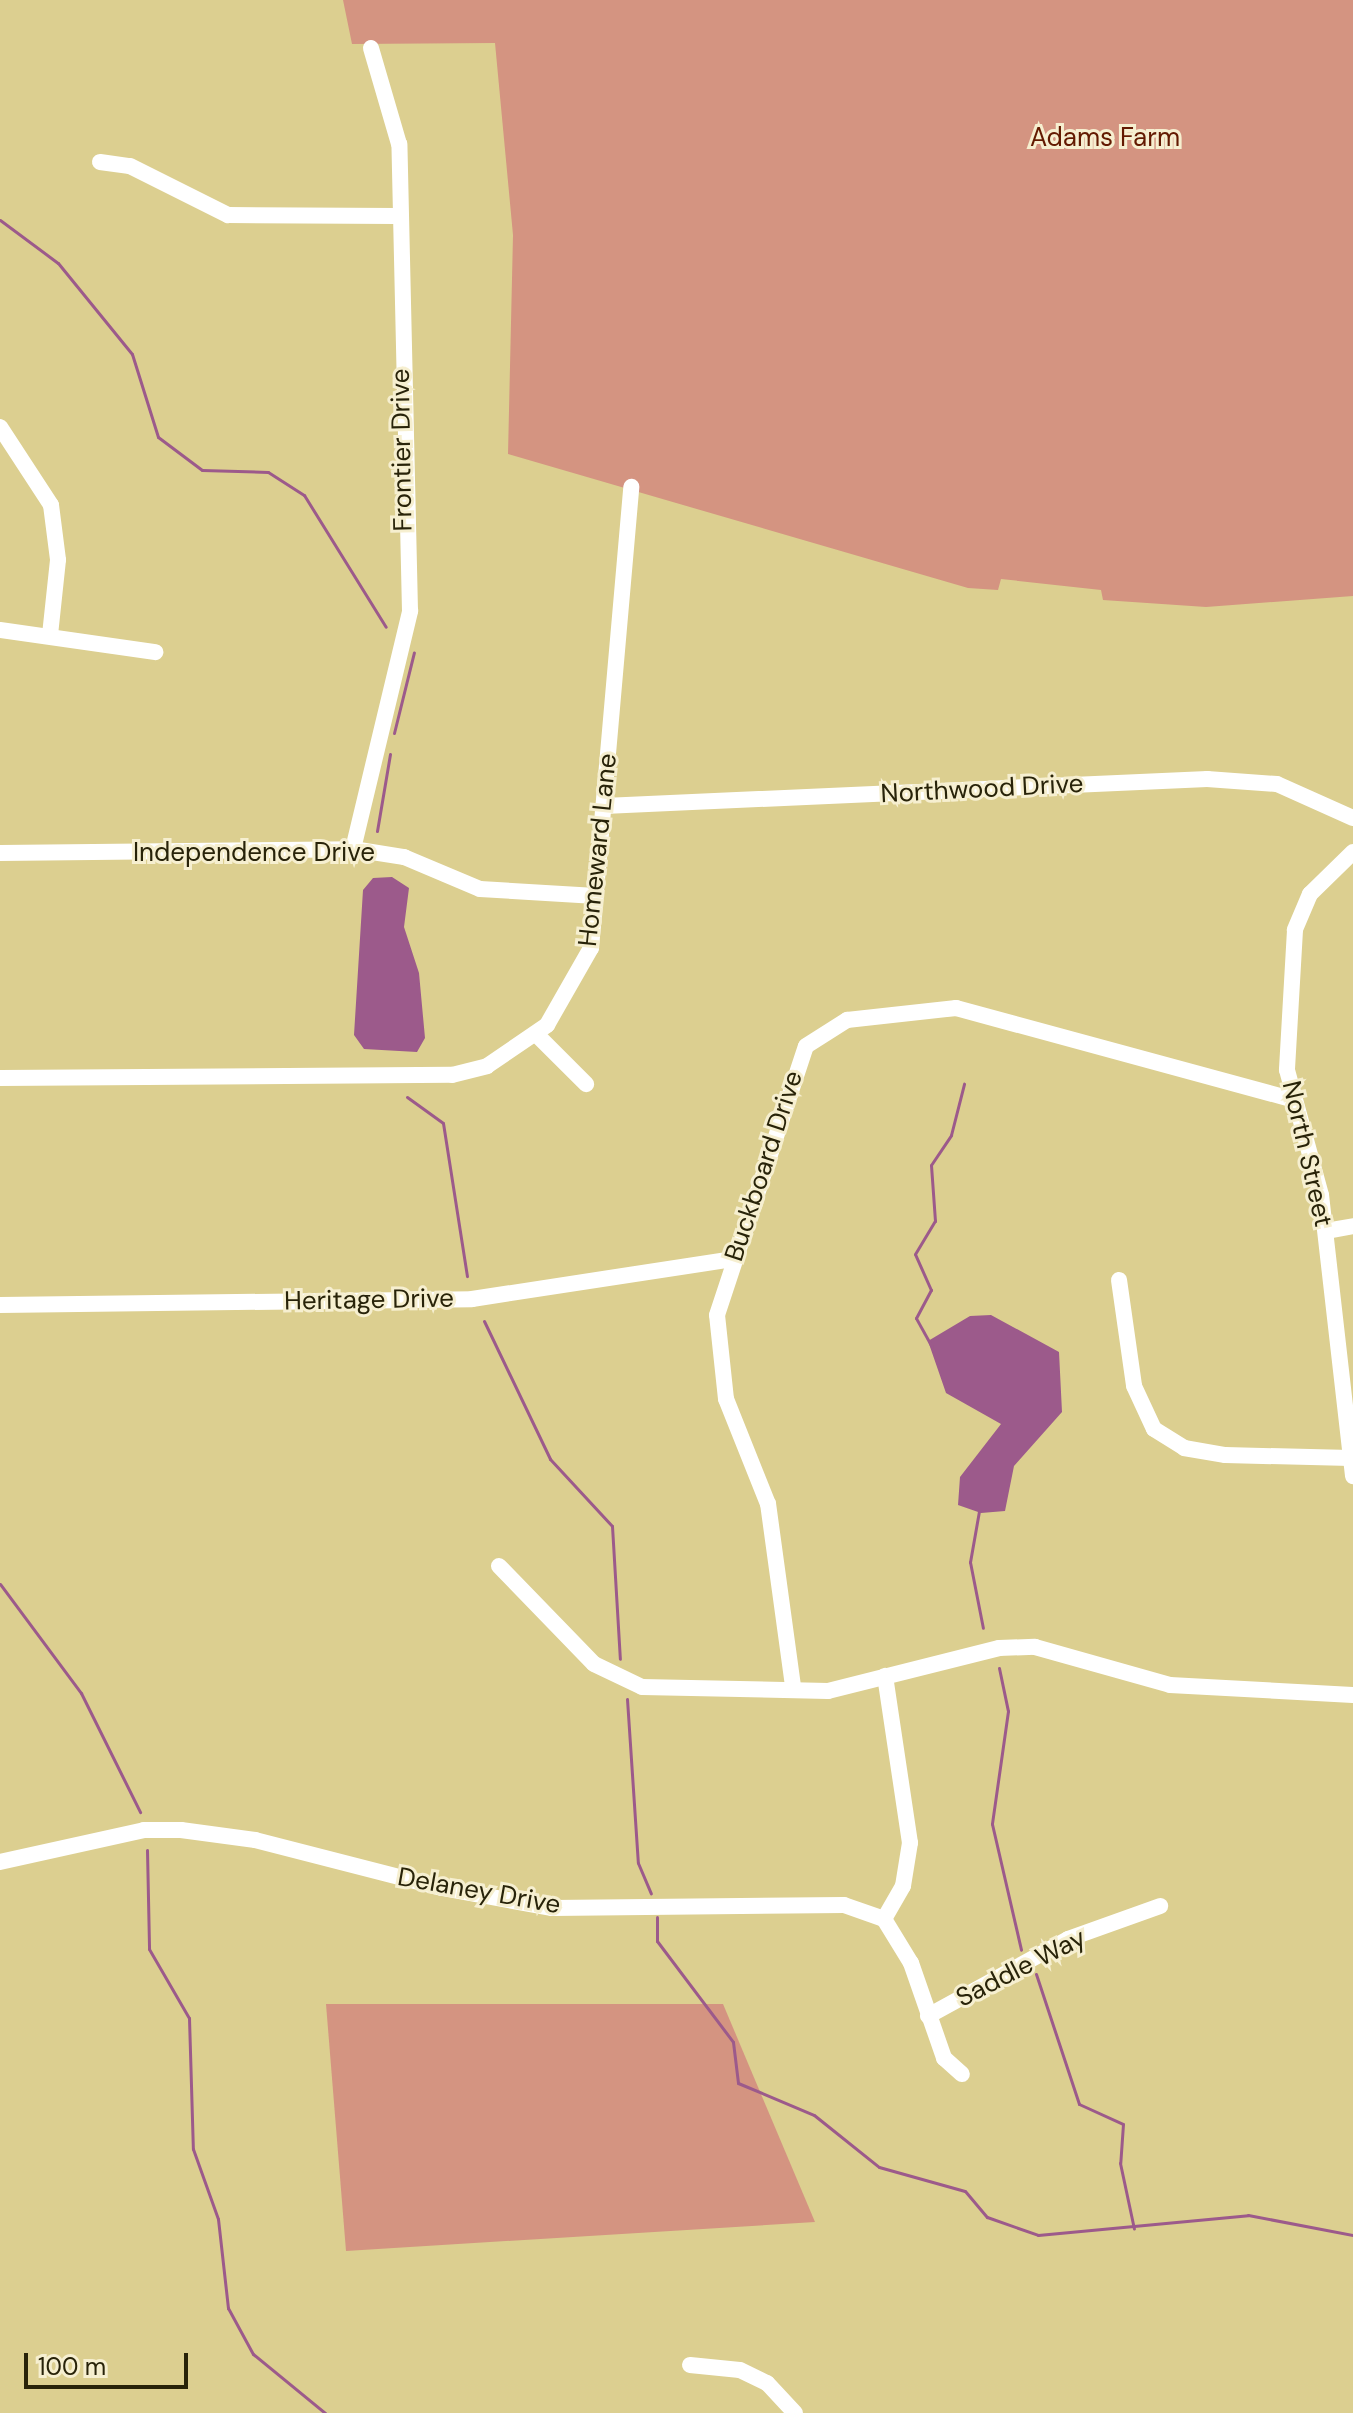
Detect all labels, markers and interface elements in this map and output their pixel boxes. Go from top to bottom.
park label: Adams Farm [1030,122,1180,154]
street label: Frontier Drive [385,368,419,532]
street label: Homeward Lane [572,752,624,948]
street label: Northwood Drive [880,768,1084,810]
street label: Independence Drive [133,837,375,869]
street label: Buckboard Drive [719,1067,809,1265]
street label: North Street [1275,1078,1339,1230]
street label: Heritage Drive [284,1283,454,1317]
street label: Delaney Drive [395,1861,563,1921]
street label: Saddle Way [951,1922,1091,2014]
scale bar [28,2337,192,2387]
text: 100 m [38,2351,106,2382]

